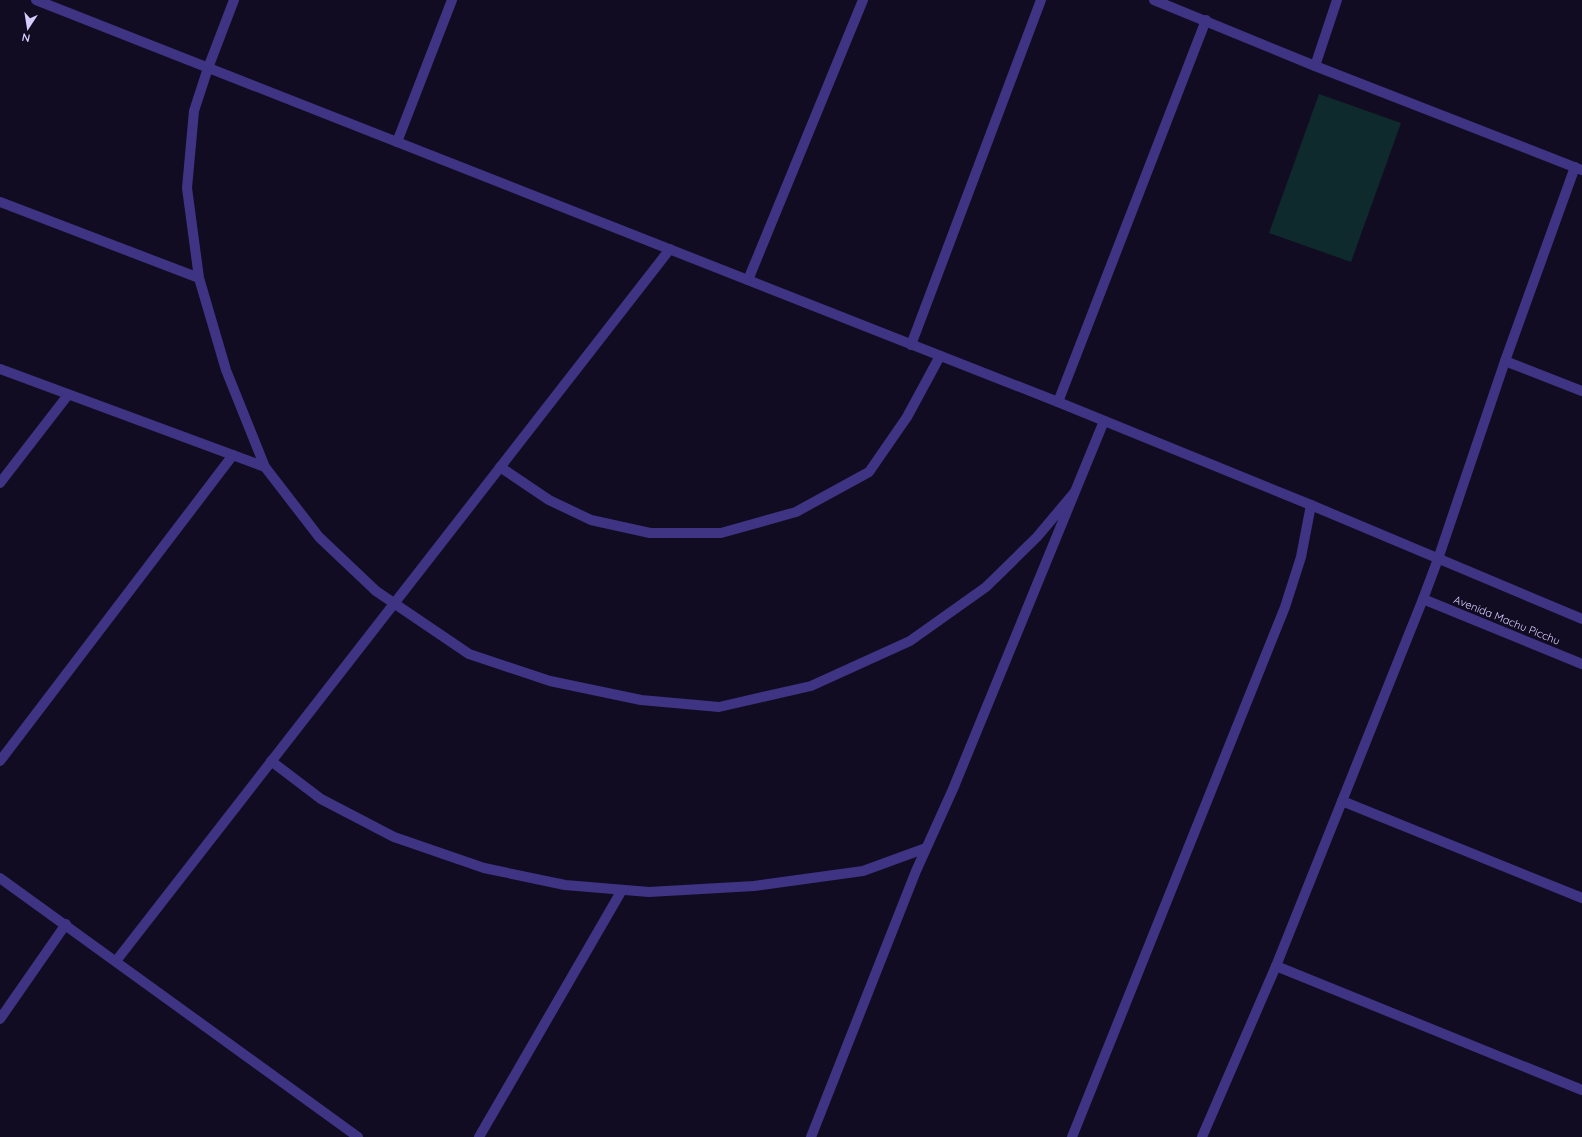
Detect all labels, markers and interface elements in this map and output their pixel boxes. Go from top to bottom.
north arrow [8,8,48,48]
text: N [21,30,31,45]
street label: Avenida Machu Picchu [1452,592,1562,648]

